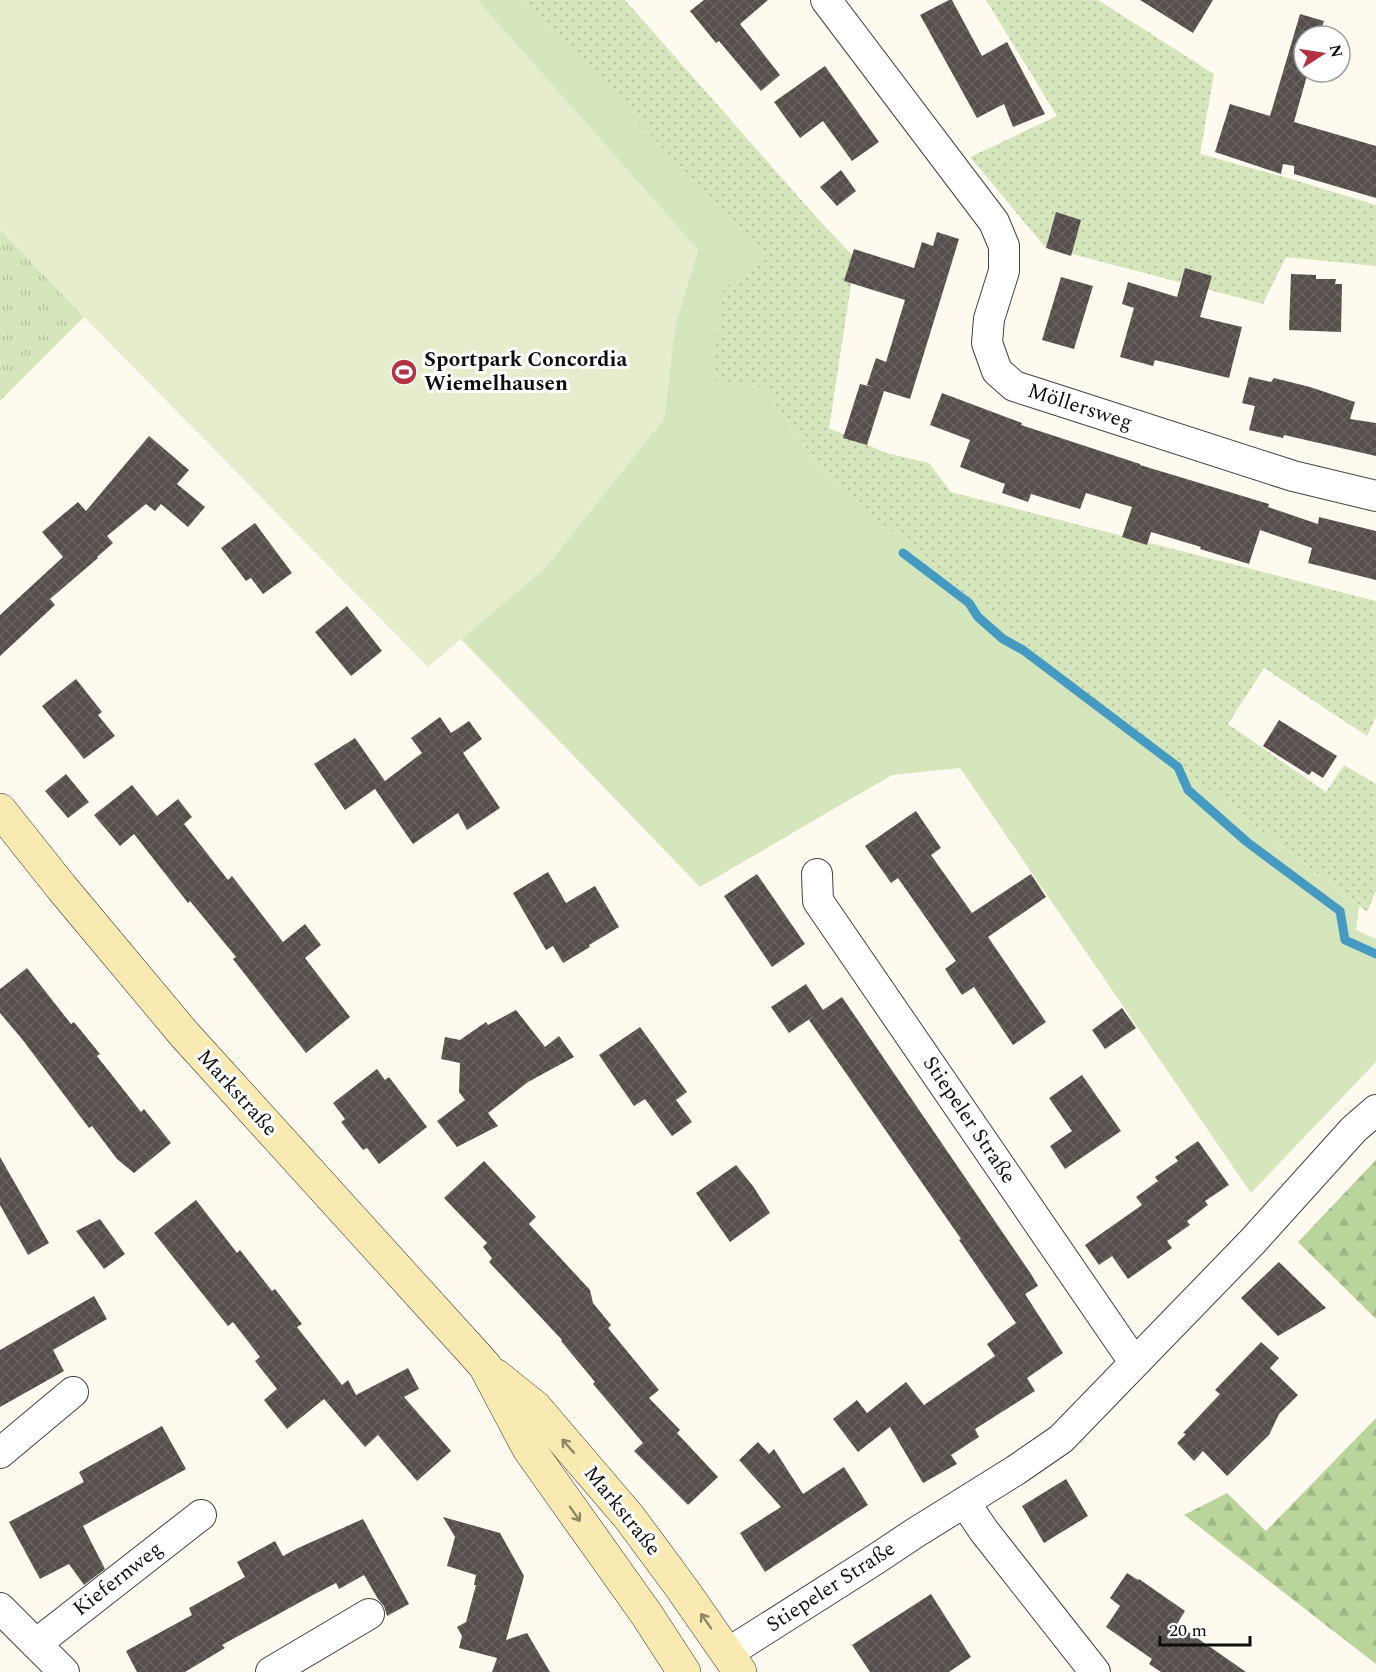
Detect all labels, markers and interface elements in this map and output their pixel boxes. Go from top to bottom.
north arrow [1292,24,1352,84]
text: N [1323,42,1349,60]
place label: Sportpark Concordia Wiemelhausen [424,344,627,400]
sports icon: Sportpark Concordia Wiemelhausen [389,357,419,387]
street label: Möllersweg [1023,375,1137,439]
street label: Markstraße [189,1042,285,1144]
street label: Stiepeler Straße [914,1050,1024,1190]
one-way arrow [561,1439,575,1454]
street label: Markstraße [576,1459,668,1563]
one-way arrow [569,1505,581,1521]
street label: Stiepeler Straße [760,1533,902,1641]
street label: Kiefernweg [66,1534,170,1624]
scale bar [1160,1609,1250,1647]
one-way arrow [700,1614,712,1630]
text: 20 m [1169,1617,1207,1644]

